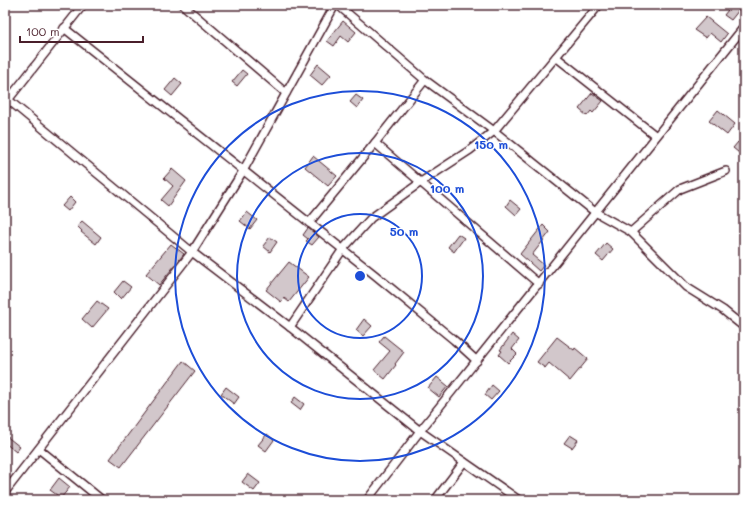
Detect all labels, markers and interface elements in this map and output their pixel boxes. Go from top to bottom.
scale bar [20,18,143,44]
text: 100 m [26,23,60,39]
text: 150 m [474,136,508,152]
text: 100 m [430,180,464,196]
text: 50 m [390,223,418,239]
centre of rings [353,269,367,283]

